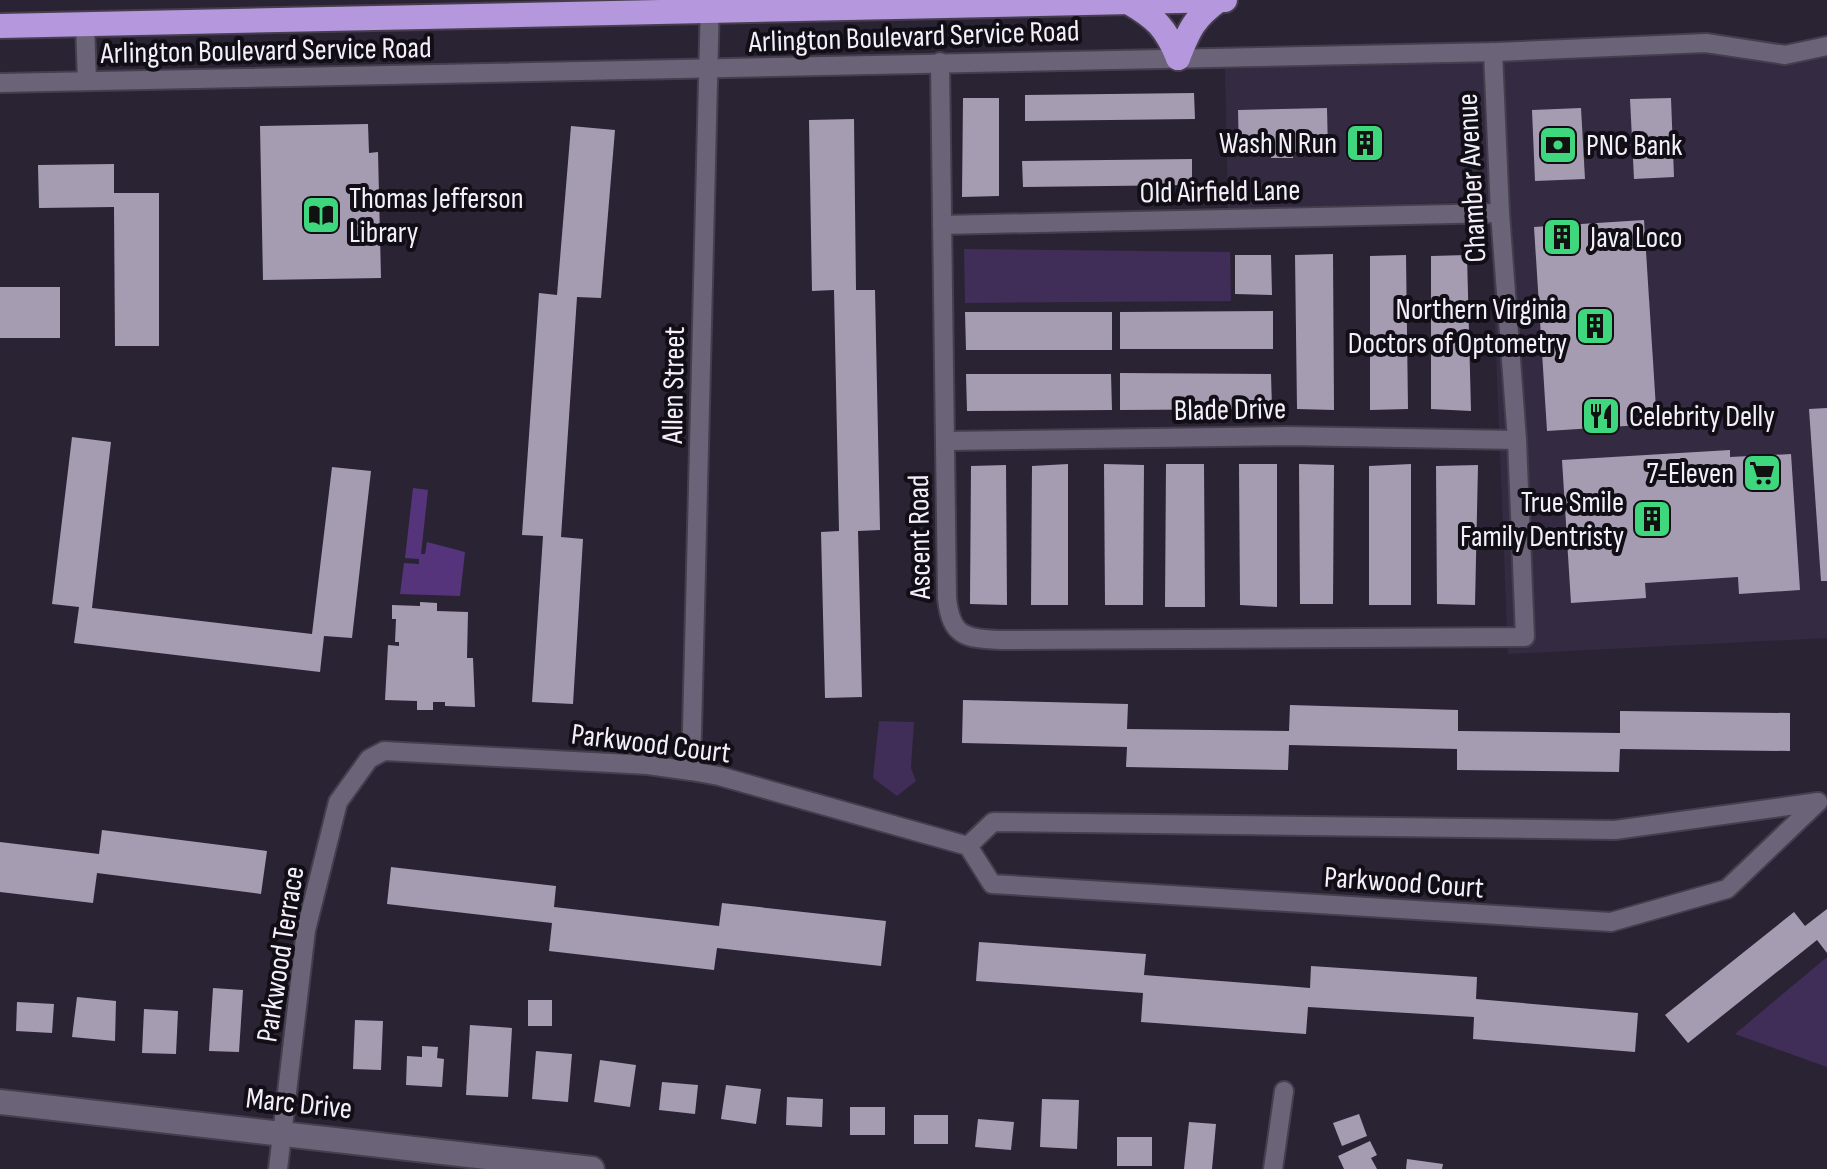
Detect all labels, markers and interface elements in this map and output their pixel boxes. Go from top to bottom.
street label: Arlington Boulevard Service Road [747,13,1080,61]
street label: Arlington Boulevard Service Road [99,30,432,72]
street label: Chamber Avenue [1450,92,1494,264]
building icon: Wash N Run [1344,122,1386,164]
bank icon: PNC Bank [1537,124,1579,166]
place label: Wash N Run [1219,126,1337,162]
place label: PNC Bank [1586,128,1683,164]
street label: Old Airfield Lane [1139,173,1301,211]
place label: Thomas Jefferson Library [349,181,524,251]
library icon: Thomas Jefferson Library [300,194,342,236]
building icon: Java Loco [1541,216,1583,258]
place label: Java Loco [1589,220,1683,256]
place label: Northern Virginia Doctors of Optometry [1348,292,1567,362]
building icon: Northern Virginia Doctors of Optometry [1574,305,1616,347]
street label: Allen Street [655,326,693,445]
street label: Blade Drive [1174,391,1286,429]
restaurant icon: Celebrity Delly [1580,395,1622,437]
place label: Celebrity Delly [1629,399,1775,435]
supermarket icon: 7-Eleven [1741,452,1783,494]
place label: 7-Eleven [1646,456,1734,492]
street label: Ascent Road [901,474,939,601]
place label: True Smile Family Dentristy [1460,485,1624,555]
building icon: True Smile Family Dentristy [1631,498,1673,540]
street label: Parkwood Court [569,716,733,772]
street label: Parkwood Court [1323,859,1485,907]
street label: Parkwood Terrace [249,864,313,1045]
street label: Marc Drive [244,1081,354,1127]

